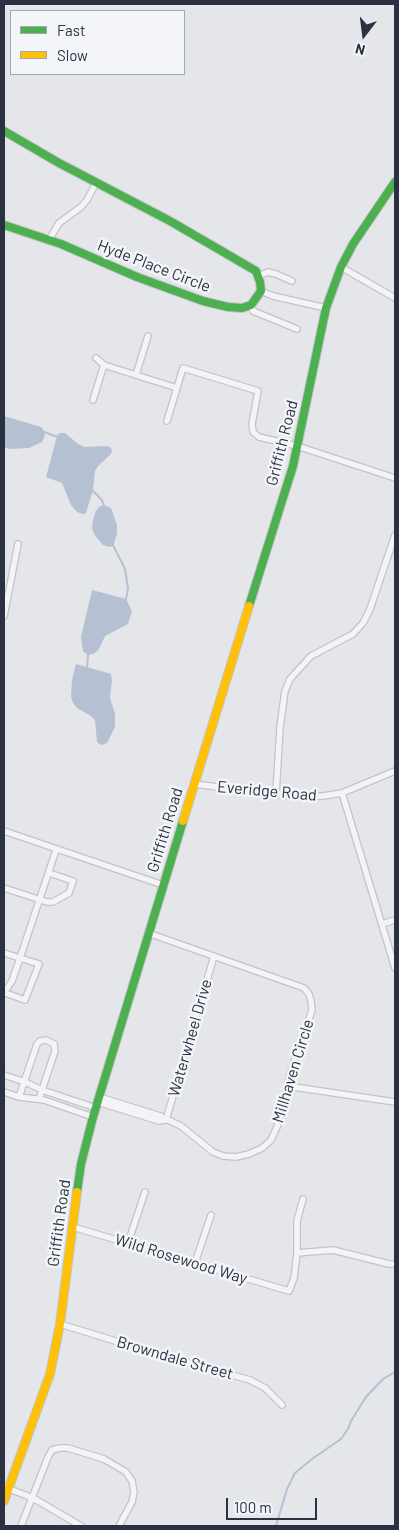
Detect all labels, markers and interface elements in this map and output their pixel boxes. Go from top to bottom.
legend [10,10,185,75]
north arrow [339,10,389,60]
text: Fast [57,21,85,39]
text: N [353,41,367,59]
text: Slow [57,46,88,64]
street label: Hyde Place Circle [95,236,213,296]
street label: Griffith Road [262,398,302,488]
street label: Everidge Road [216,777,318,805]
street label: Griffith Road [143,785,187,875]
street label: Waterwheel Drive [164,977,216,1099]
street label: Millhaven Circle [268,1017,318,1125]
street label: Griffith Road [43,1178,75,1268]
street label: Wild Rosewood Way [112,1230,250,1288]
street label: Browndale Street [115,1332,235,1384]
scale bar [229,1488,320,1520]
text: 100 m [234,1498,272,1516]

